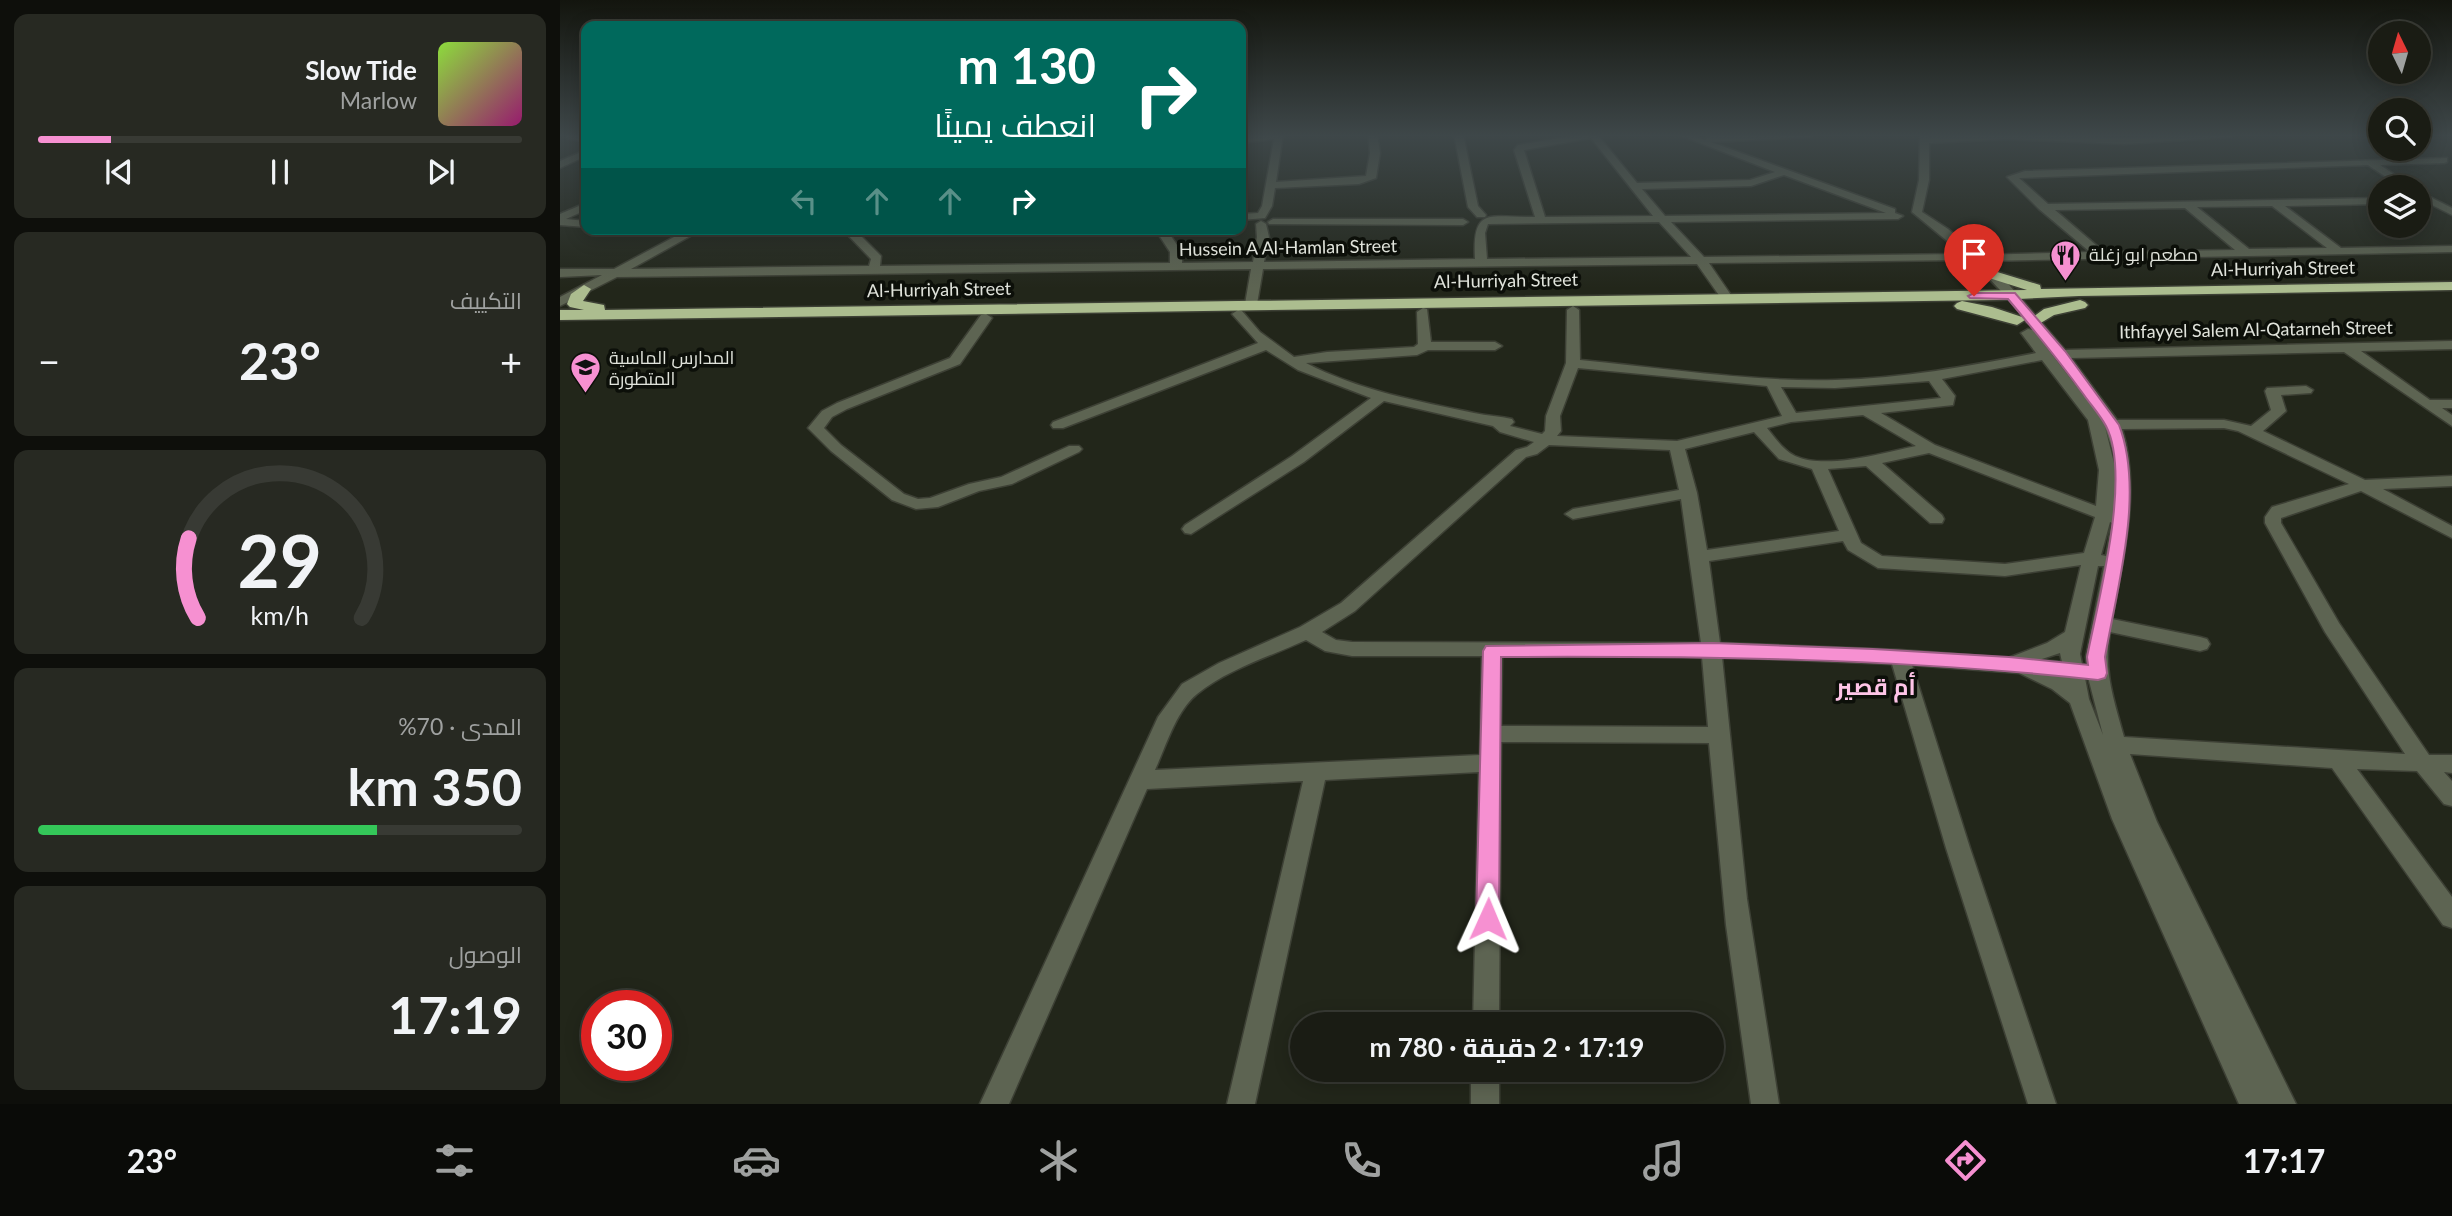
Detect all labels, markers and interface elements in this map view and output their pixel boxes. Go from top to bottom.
north arrow [2368,21,2431,84]
map controls [2368,21,2431,238]
text: 130 m [958,36,1096,94]
icon: right [1120,49,1211,140]
text: Slow Tide [305,54,417,86]
text: Marlow [340,86,417,114]
button: search [2368,98,2431,161]
text: انعطف يمينًا [934,105,1096,144]
icon: previous [100,153,138,191]
icon: pause [261,153,299,191]
icon: next [422,153,460,191]
button: layers [2368,175,2431,238]
icon: left [785,182,823,220]
icon: ahead [858,182,896,220]
icon: ahead [931,182,969,220]
icon: right [1004,182,1042,220]
pin [1944,224,2004,296]
street label: Hussein A Al-Hamlan Street [1179,234,1398,260]
icon: arrive [1955,235,1993,273]
restaurant icon: مطعم ابو زغلة [2049,238,2083,282]
place label: مطعم ابو زغلة [2089,243,2198,267]
street label: Al-Hurriyah Street [2211,256,2356,280]
street label: Al-Hurriyah Street [1434,268,1579,292]
street label: Al-Hurriyah Street [867,277,1012,301]
text: التكييف [450,286,522,314]
street label: Ithfayyel Salem Al-Qatarneh Street [2119,316,2393,342]
text: 23° [239,329,321,391]
text: − [38,338,60,384]
text: + [500,338,522,384]
place label: المدارس الماسية المتطورة [609,346,734,390]
school or university icon: المدارس الماسية المتطورة [569,351,603,395]
text: 29 [238,516,322,604]
text: km/h [251,600,309,630]
district label: أم قصير [1835,672,1916,703]
text: المدى · 70% [398,712,522,740]
text: 350 km [348,755,522,817]
position arrow [1451,882,1525,956]
text: الوصول [449,940,522,968]
text: 17:19 [388,983,522,1045]
speed limit sign: 30 [581,990,672,1081]
text: 17:19 · 2 دقيقة · 780 m [1370,1031,1644,1063]
icon: filters [430,1136,479,1185]
icon: car [732,1136,781,1185]
icon: climate [1034,1136,1083,1185]
icon: phone [1337,1136,1386,1185]
icon: music [1639,1136,1688,1185]
icon: directions [1941,1136,1990,1185]
text: 23° [127,1141,177,1180]
text: 17:17 [2243,1141,2325,1180]

